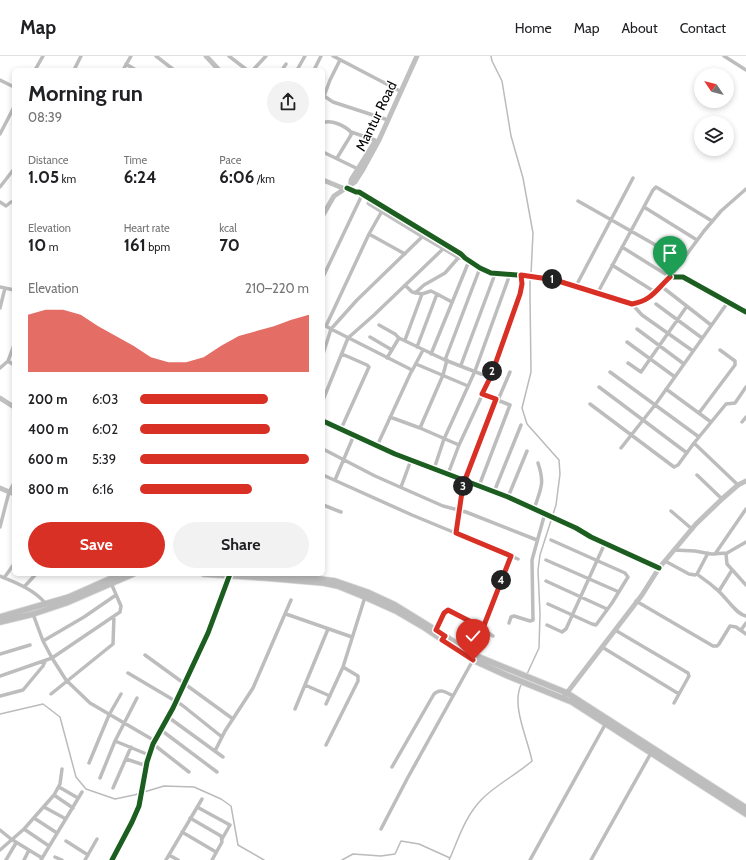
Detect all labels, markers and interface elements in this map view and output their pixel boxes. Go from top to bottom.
text: Map [20,16,56,39]
text: Home [515,19,552,37]
text: Map [574,19,599,37]
text: About [621,19,658,37]
text: Contact [680,19,726,37]
north arrow [694,68,734,108]
map controls [694,68,734,156]
street label: Mantur Road [351,78,401,154]
text: Morning run [28,80,143,107]
button: share [267,81,309,123]
text: 08:39 [28,109,62,125]
button: layers [694,116,734,156]
text: Distance [28,153,69,167]
text: Time [124,153,147,167]
text: Pace [219,153,241,167]
text: 1.05 [28,167,59,187]
text: 6:24 [124,167,157,187]
text: 6:06 [219,167,254,187]
text: km [59,172,76,186]
text: /km [254,172,275,186]
text: Elevation [28,221,71,235]
text: Heart rate [124,221,170,235]
text: kcal [219,221,237,235]
text: 10 [28,235,46,255]
text: 161 [124,235,146,255]
text: 70 [219,235,240,255]
pin [653,236,687,277]
text: m [46,240,58,254]
text: bpm [146,240,170,254]
icon: arrive [659,242,681,264]
pin: 1 [542,269,562,289]
text: 1 [550,272,554,286]
text: Elevation [28,280,79,296]
text: 210–220 m [245,280,309,296]
pin: 2 [482,361,502,381]
text: 2 [489,364,495,378]
text: 200 m [28,391,67,407]
text: 6:03 [92,391,118,407]
text: 400 m [28,421,69,437]
text: 6:02 [92,421,118,437]
text: 600 m [28,451,68,467]
text: 5:39 [92,451,116,467]
pin: 3 [453,476,473,496]
text: 3 [460,479,466,493]
text: 800 m [28,481,68,497]
text: 6:16 [92,481,114,497]
button: Save [28,522,165,568]
button: Share [173,522,309,568]
pin: 4 [491,570,511,590]
text: 4 [498,573,504,587]
pin [456,619,490,660]
icon: check [462,625,484,647]

